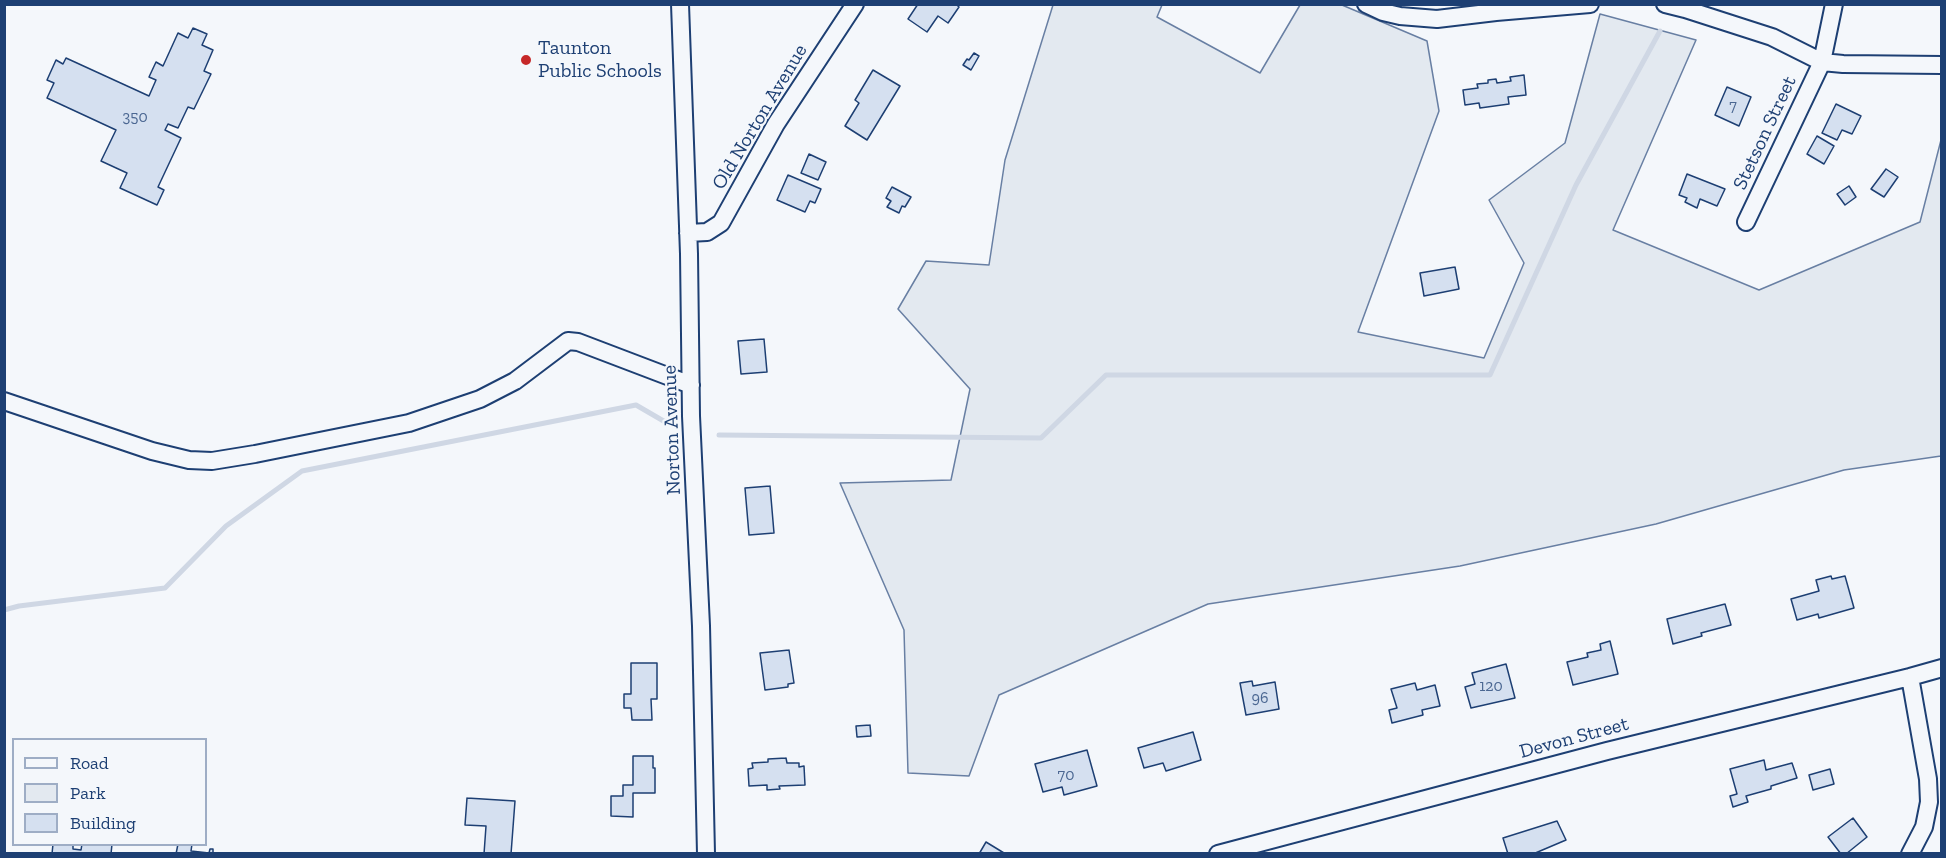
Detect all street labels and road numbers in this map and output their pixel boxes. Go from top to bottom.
street label: Old Norton Avenue [707,40,813,194]
street label: Stetson Street [1728,72,1802,194]
street label: Norton Avenue [658,365,686,495]
street label: Devon Street [1517,712,1631,764]

